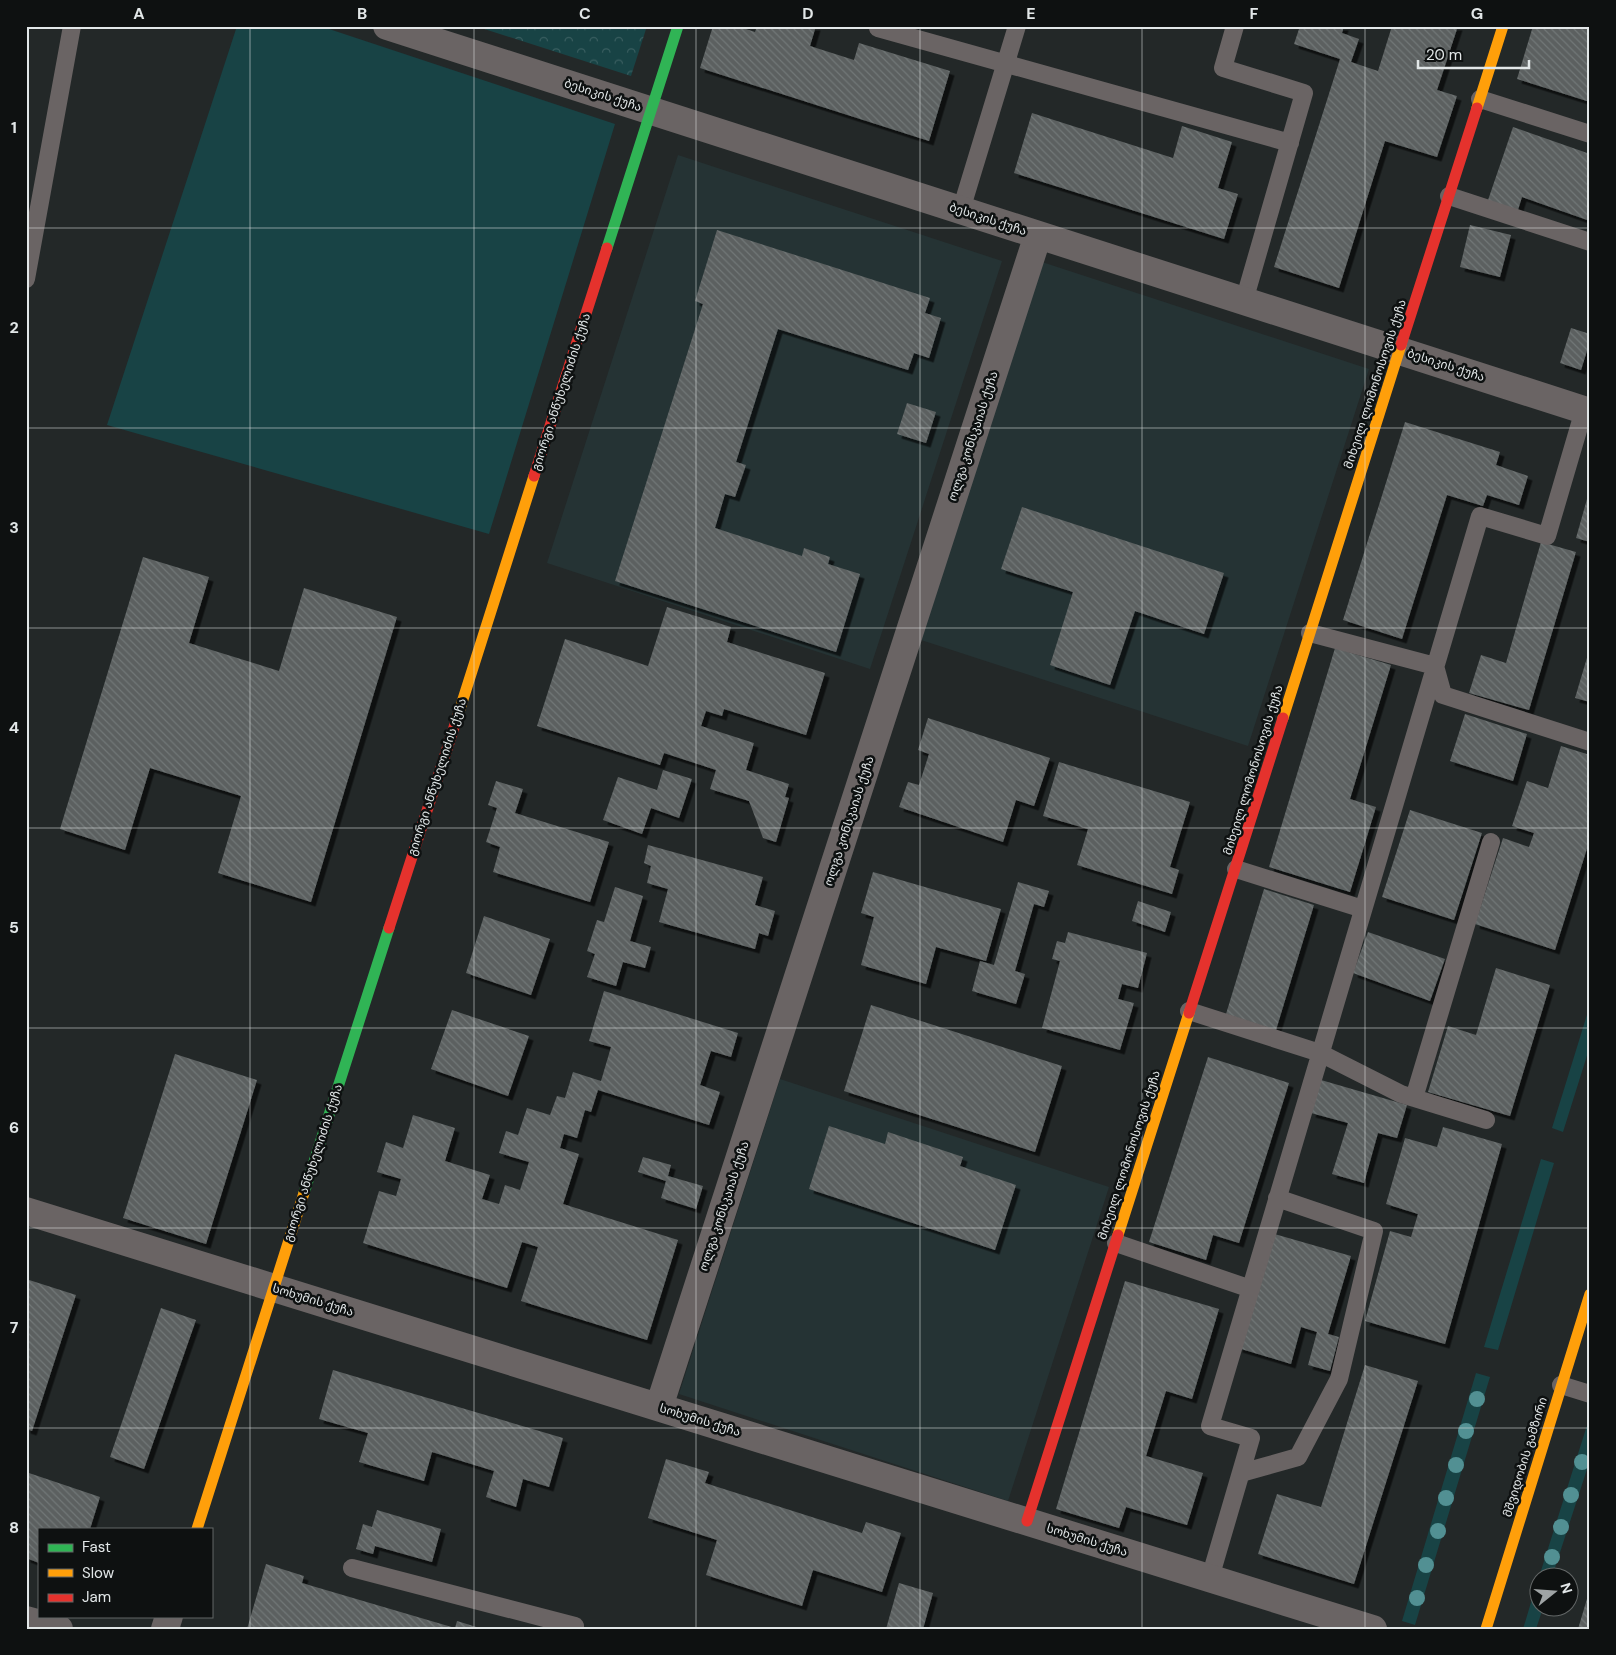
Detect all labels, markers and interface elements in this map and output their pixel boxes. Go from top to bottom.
text: A [133,3,145,24]
text: B [357,3,367,24]
text: C [579,3,591,24]
text: D [802,3,814,24]
text: E [1026,3,1036,24]
text: F [1250,3,1259,24]
text: G [1471,3,1483,24]
scale bar [1418,38,1530,70]
text: 20 m [1426,45,1462,65]
street label: ბესიკის ქუჩა [562,75,644,115]
text: 1 [11,117,17,138]
street label: ბესიკის ქუჩა [947,199,1029,239]
street label: მიხეილ ლომონოსოვის ქუჩა [1340,297,1410,471]
street label: გიორგი ანწუხელიძის ქუჩა [528,311,594,473]
text: 2 [9,317,19,338]
street label: ბესიკის ქუჩა [1405,345,1487,385]
street label: ოლგა კონსკაიას ქუჩა [944,369,1002,503]
text: 3 [9,517,19,538]
street label: მიხეილ ლომონოსოვის ქუჩა [1219,683,1287,857]
street label: გიორგი ანწუხელიძის ქუჩა [404,696,470,858]
text: 4 [9,717,19,738]
street label: ოლგა კონსკაიას ქუჩა [820,754,878,888]
text: 5 [9,917,19,938]
street label: მიხეილ ლომონოსოვის ქუჩა [1094,1068,1164,1242]
street label: გიორგი ანწუხელიძის ქუჩა [280,1082,346,1244]
text: 6 [9,1117,19,1138]
street label: ოლგა კონსკაიას ქუჩა [695,1139,753,1273]
street label: სოხუმის ქუჩა [271,1280,355,1320]
text: 7 [10,1317,19,1338]
street label: მშვიდობის გამზირი [1499,1395,1551,1519]
street label: სოხუმის ქუჩა [658,1400,742,1440]
text: 8 [9,1517,19,1538]
street label: სოხუმის ქუჩა [1045,1520,1129,1560]
legend [38,1528,212,1618]
text: Fast [82,1537,111,1557]
text: Slow [82,1563,115,1583]
north arrow [1528,1568,1578,1618]
text: N [1556,1581,1577,1596]
text: Jam [82,1587,111,1607]

